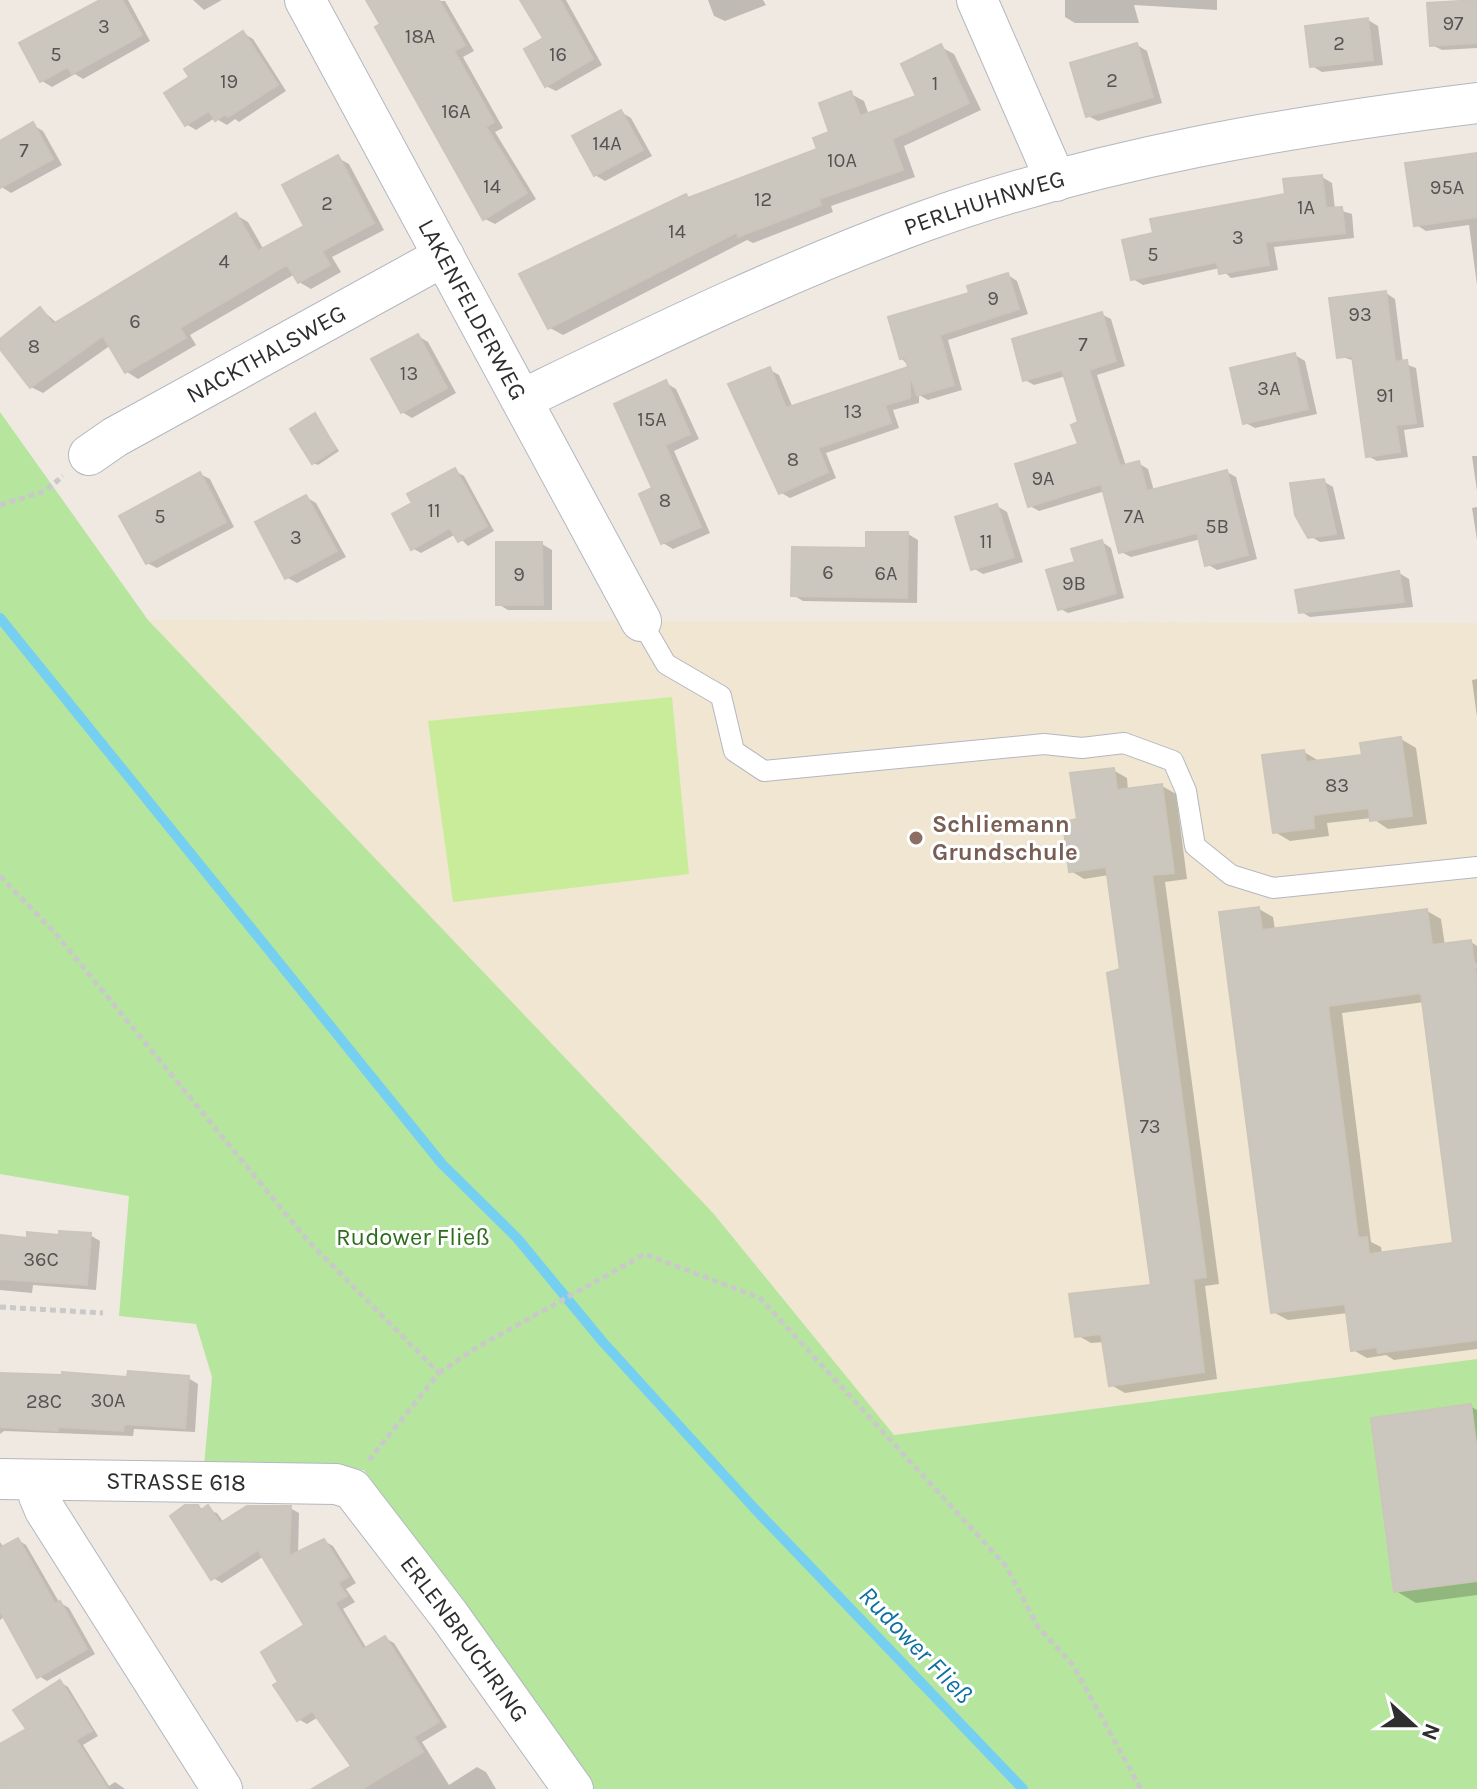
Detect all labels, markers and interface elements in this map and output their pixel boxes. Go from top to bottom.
house number: 97 [1443,12,1464,35]
house number: 3 [98,15,110,38]
house number: 18A [405,25,435,48]
house number: 2 [1333,32,1345,55]
house number: 5 [50,43,62,66]
house number: 16 [549,43,567,66]
house number: 2 [1106,69,1118,92]
house number: 19 [220,70,238,93]
house number: 1 [932,72,938,95]
house number: 16A [441,100,471,123]
house number: 14A [592,132,622,155]
house number: 7 [19,139,29,162]
house number: 10A [827,149,857,172]
street label: PERLHUHNWEG [900,164,1068,241]
house number: 14 [483,175,501,198]
house number: 95A [1430,176,1464,199]
house number: 12 [754,188,772,211]
house number: 2 [321,192,333,215]
house number: 1A [1297,196,1315,219]
street label: LAKENFELDERWEG [412,214,533,405]
house number: 14 [668,220,686,243]
house number: 3 [1232,226,1244,249]
house number: 5 [1147,243,1159,266]
house number: 4 [218,250,230,273]
house number: 9 [987,287,999,310]
street label: NACKTHALSWEG [181,299,351,409]
house number: 93 [1348,303,1372,326]
house number: 6 [129,310,141,333]
house number: 7 [1078,333,1088,356]
house number: 8 [28,335,40,358]
house number: 13 [400,362,418,385]
house number: 3A [1257,377,1281,400]
house number: 91 [1376,384,1394,407]
house number: 13 [844,400,862,423]
house number: 15A [637,408,667,431]
house number: 8 [787,448,799,471]
house number: 9A [1031,467,1055,490]
house number: 8 [659,489,671,512]
house number: 11 [427,499,441,522]
house number: 5 [154,505,166,528]
house number: 7A [1124,505,1144,528]
house number: 5B [1205,515,1229,538]
house number: 3 [290,526,302,549]
house number: 11 [979,530,993,553]
house number: 6 [822,561,834,584]
house number: 6A [875,562,897,585]
house number: 9 [513,563,525,586]
house number: 9B [1062,572,1086,595]
house number: 83 [1325,774,1349,797]
place label: Schliemann Grundschule [932,810,1078,866]
marker: Schliemann Grundschule [907,829,925,847]
house number: 73 [1139,1115,1161,1138]
park label: Rudower Fließ [336,1223,490,1251]
house number: 36C [23,1248,59,1271]
house number: 30A [90,1389,126,1412]
house number: 28C [26,1390,62,1413]
street label: STRASSE 618 [106,1467,246,1497]
street label: ERLENBRUCHRING [394,1550,534,1727]
water label: Rudower Fließ [852,1580,980,1710]
north arrow [1373,1685,1453,1765]
text: N [1416,1720,1446,1744]

